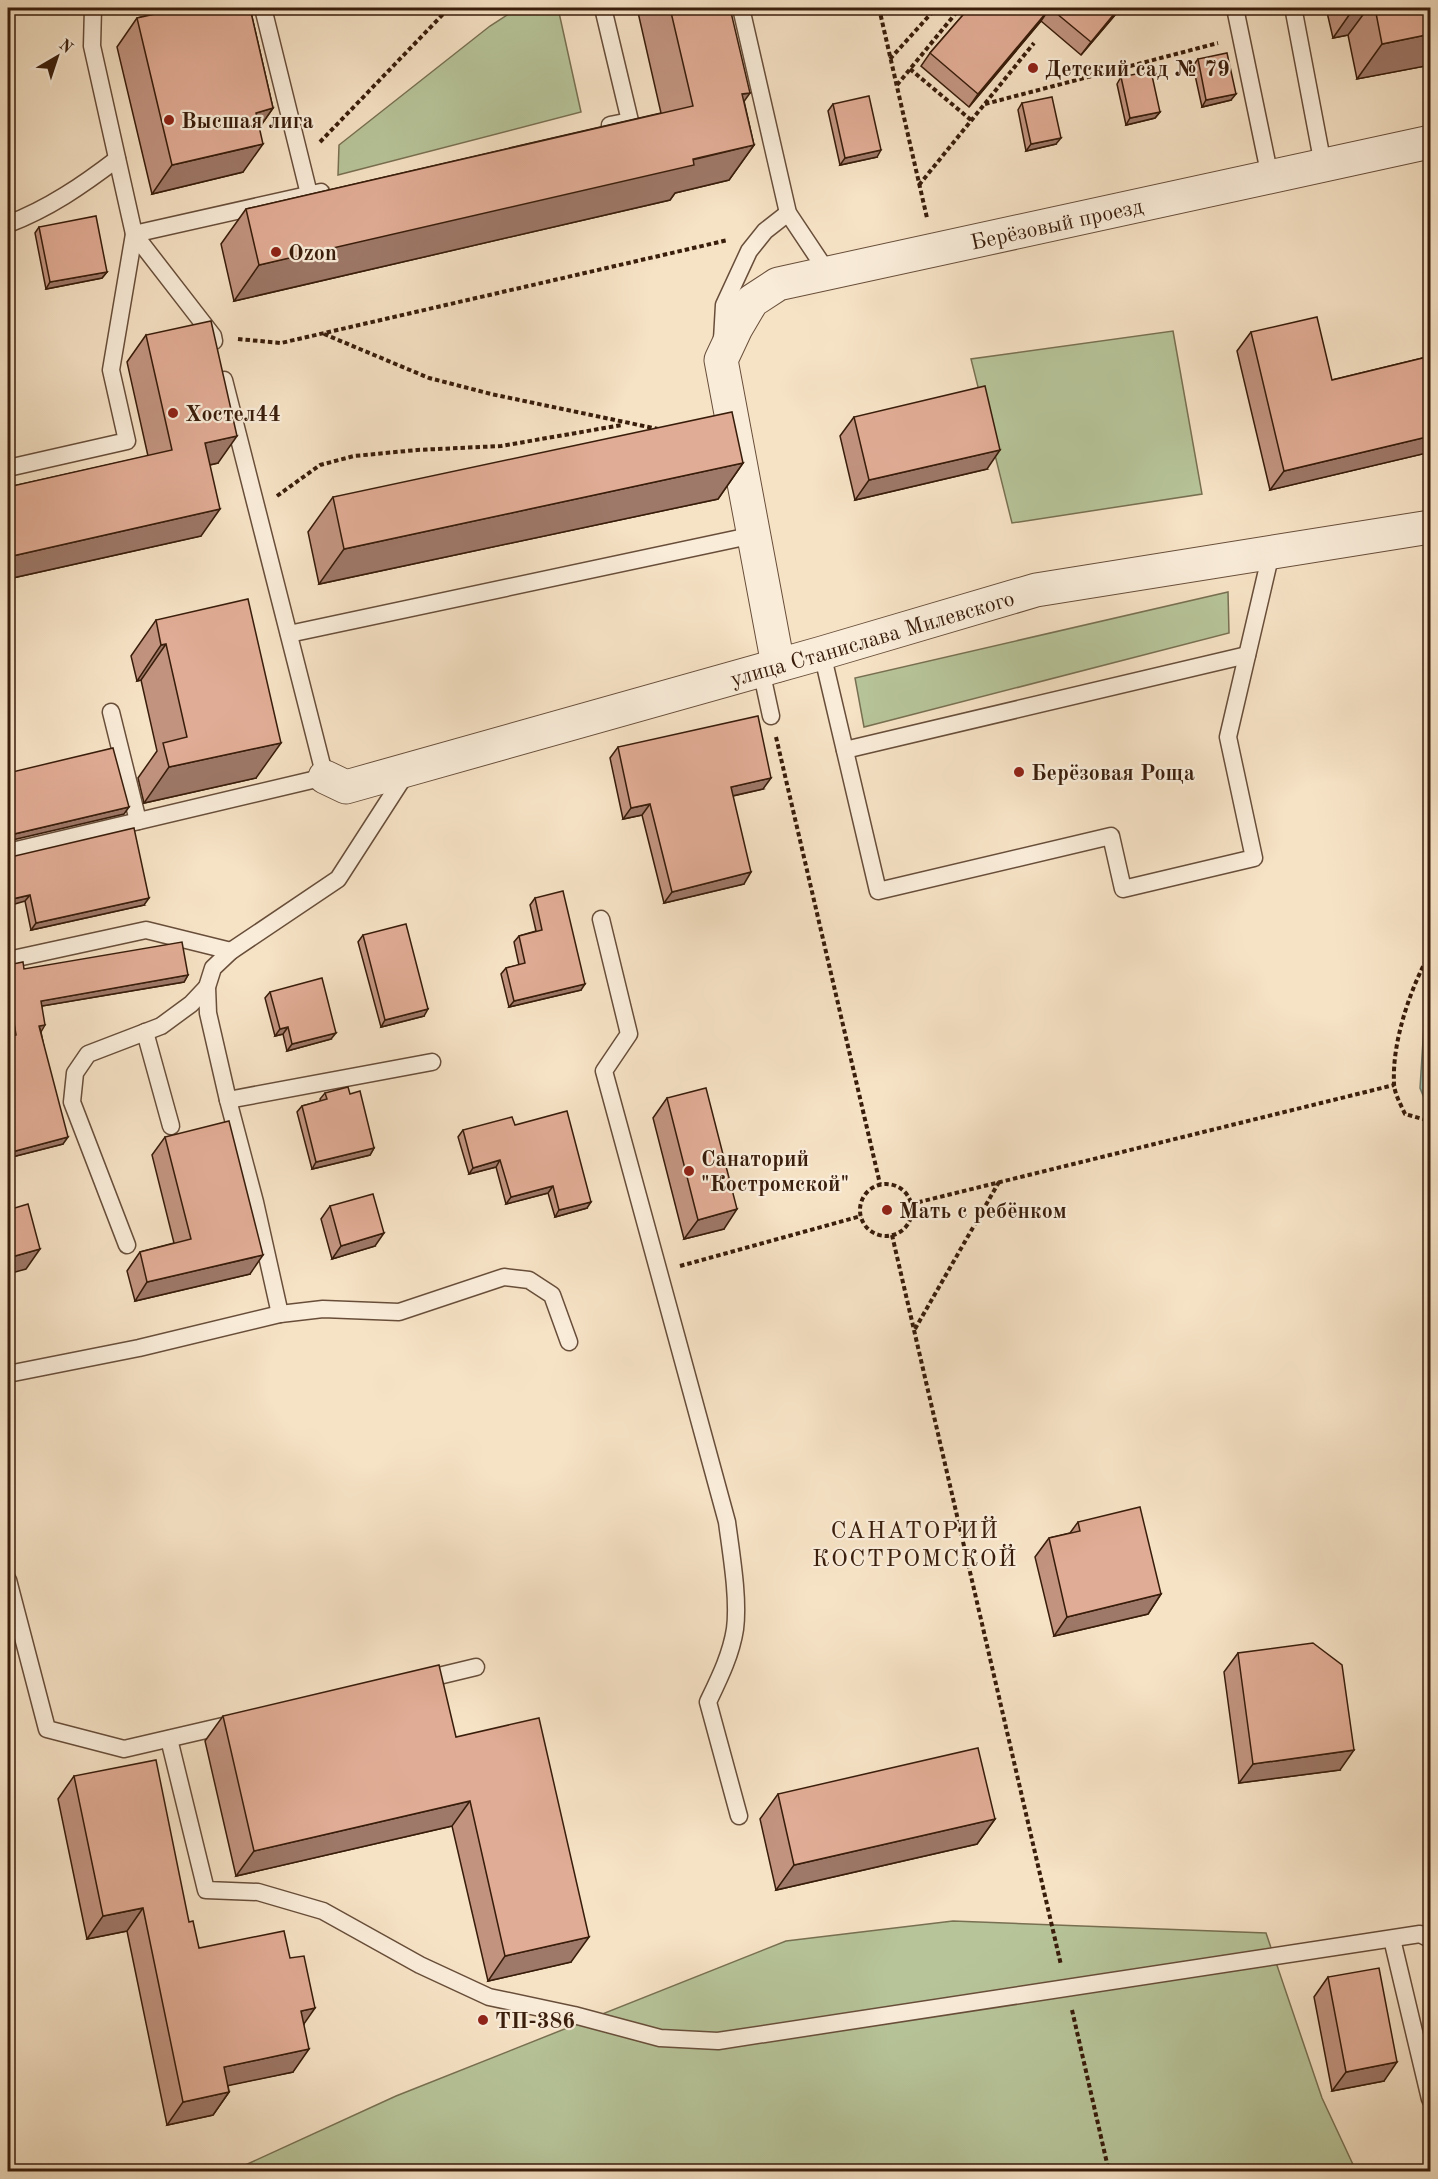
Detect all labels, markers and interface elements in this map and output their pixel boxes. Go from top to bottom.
north arrow [27,27,87,87]
text: N [55,37,76,57]
place label: Детский сад № 79 [1045,59,1230,81]
marker: Детский сад № 79 [1026,61,1040,75]
place label: Высшая лига [181,111,314,133]
marker: Высшая лига [162,113,176,127]
street label: Берёзовый проезд [969,196,1145,255]
place label: Ozon [288,243,337,265]
marker: Ozon [269,245,283,259]
place label: Хостел44 [185,404,281,426]
marker: Хостел44 [166,406,180,420]
street label: улица Станислава Милевского [728,588,1017,691]
place label: Берёзовая Роща [1031,763,1195,785]
marker: Берёзовая Роща [1012,765,1026,779]
place label: Санаторий "Костромской" [701,1149,849,1196]
marker: Санаторий "Костромской" [682,1164,696,1178]
place label: Мать с ребёнком [899,1201,1067,1223]
marker: Мать с ребёнком [880,1203,894,1217]
district label: САНАТОРИЙ КОСТРОМСКОЙ [812,1515,1018,1572]
place label: ТП-386 [495,2011,575,2033]
marker: ТП-386 [476,2013,490,2027]

